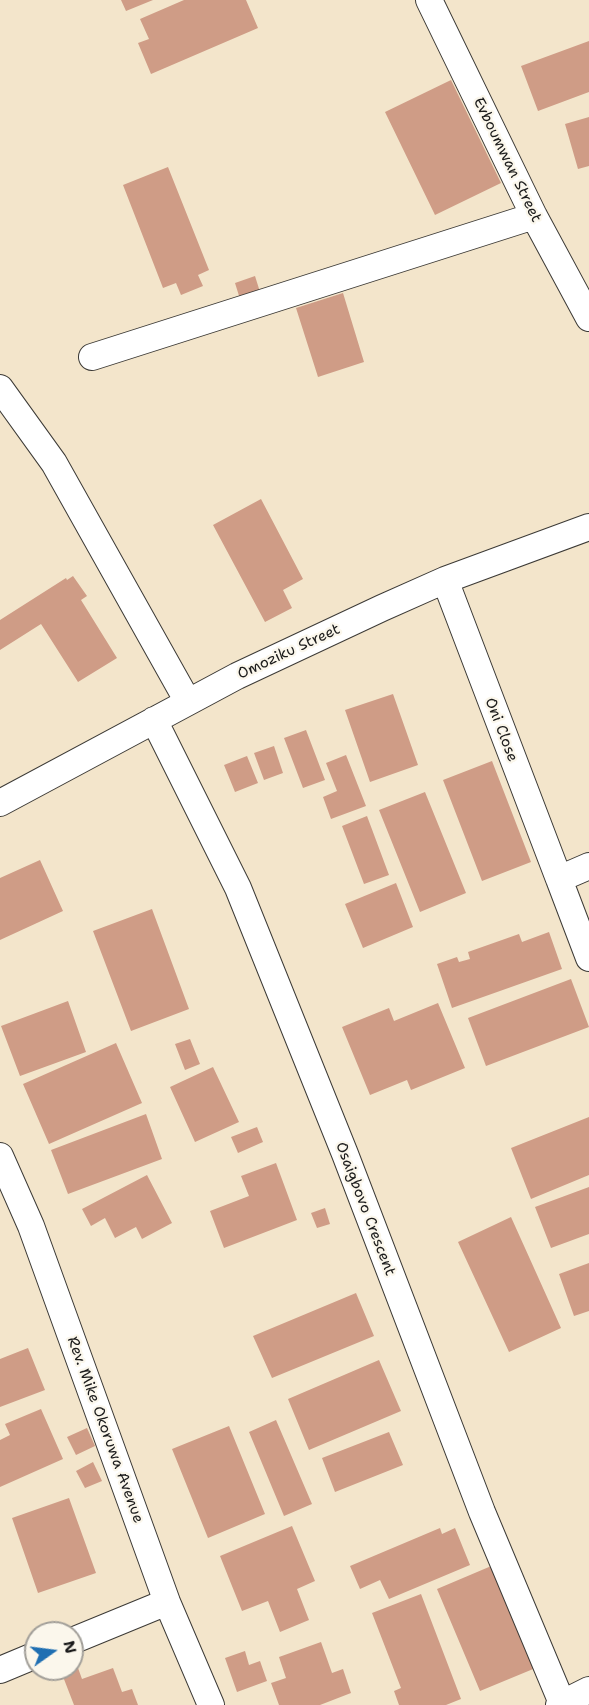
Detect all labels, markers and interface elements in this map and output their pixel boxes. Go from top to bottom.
street label: Evboumwan Street [469,95,545,225]
street label: Omoziku Street [235,620,343,684]
street label: Oni Close [481,695,521,765]
street label: Osaigbovo Crescent [331,1140,399,1278]
street label: Rev. Mike Okoruwa Avenue [63,1334,147,1526]
north arrow [24,1621,84,1681]
text: N [58,1638,82,1656]

